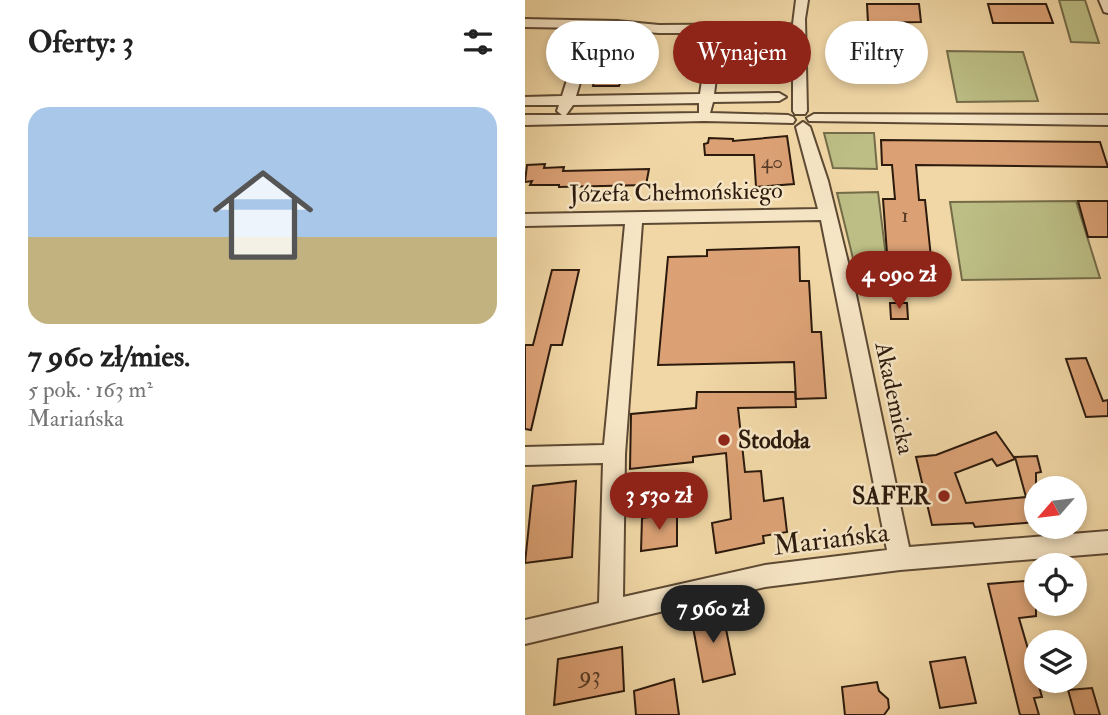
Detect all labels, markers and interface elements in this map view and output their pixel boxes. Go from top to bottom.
chip: Kupno [546,21,659,84]
chip: Wynajem [673,21,811,84]
chip: Filtry [825,21,928,84]
icon: filters [459,23,497,61]
text: Oferty: 3 [28,24,134,61]
house number: 40 [761,148,783,175]
icon: home [200,152,326,278]
street label: Józefa Chełmońskiego [568,175,783,210]
house number: 1 [901,202,909,229]
pin: 4 090 zł [827,252,971,311]
text: 4 090 zł [862,259,936,288]
text: 7 960 zł/mies. [28,338,190,375]
street label: Akademicka [867,338,922,458]
text: 5 pok. · 163 m² [28,375,153,404]
text: Mariańska [28,404,124,433]
place label: Stodoła [738,425,811,456]
marker: Stodoła [716,432,732,448]
pin: 3 530 zł [587,472,731,532]
north arrow [1024,476,1087,539]
map controls [1024,476,1087,693]
text: 3 530 zł [626,480,692,509]
place label: SAFER [852,481,932,512]
marker: SAFER [936,488,952,504]
street label: Mariańska [771,515,892,564]
button: locate [1024,553,1087,616]
pin: 7 960 zł [641,586,785,645]
text: 7 960 zł [677,593,749,622]
button: layers [1024,630,1087,693]
house number: 93 [577,660,601,691]

